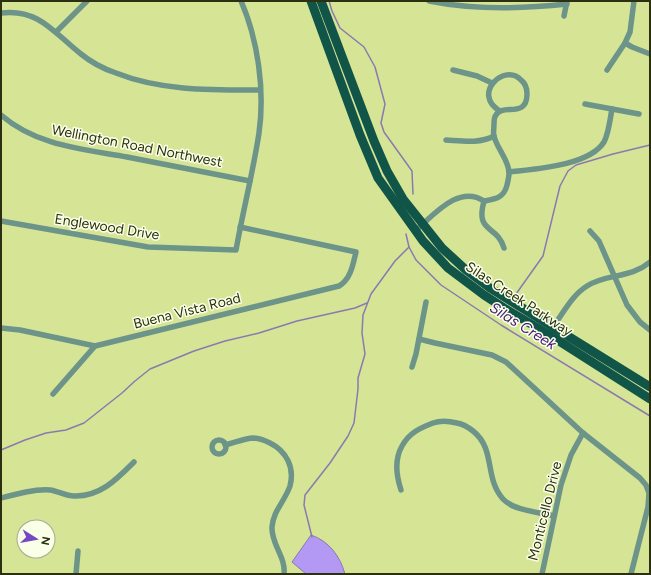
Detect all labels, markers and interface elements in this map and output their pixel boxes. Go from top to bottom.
street label: Wellington Road Northwest [50,121,224,171]
street label: Englewood Drive [53,210,161,244]
street label: Silas Creek Parkway [462,258,576,340]
street label: Buena Vista Road [132,289,242,333]
water label: Silas Creek [486,298,560,354]
street label: Monticello Drive [524,459,566,562]
north arrow [16,519,56,559]
text: N [38,535,53,546]

